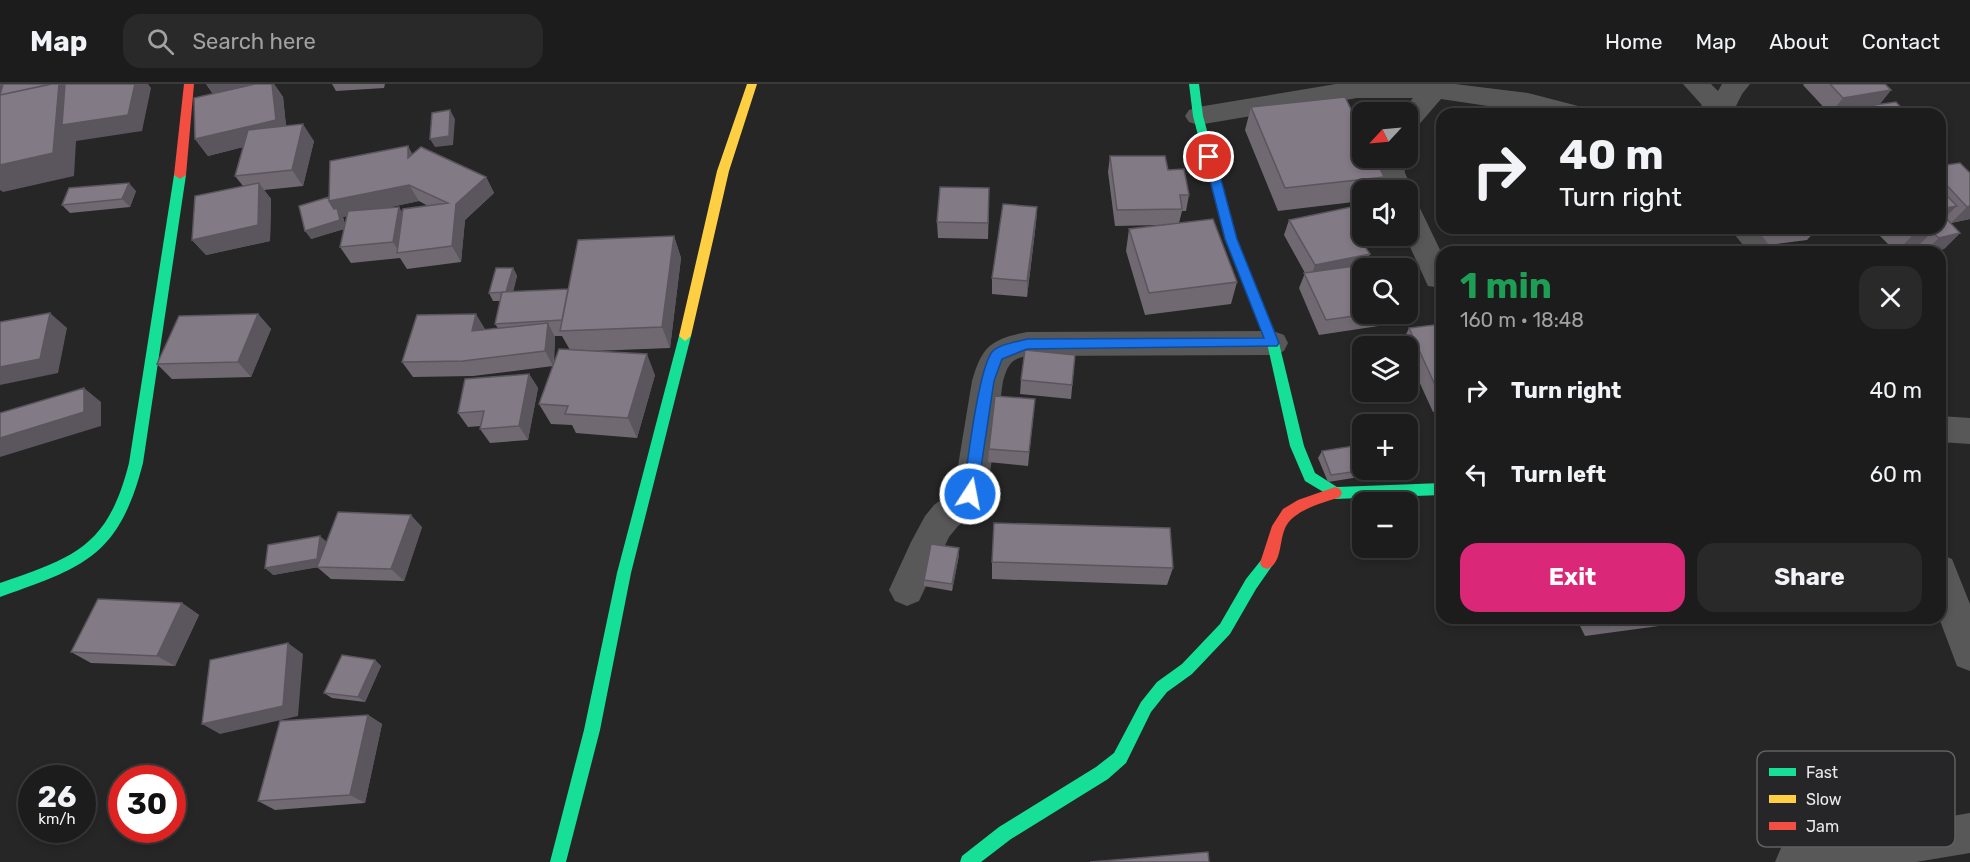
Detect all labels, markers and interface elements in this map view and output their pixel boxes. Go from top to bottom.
search box [123,14,543,68]
text: Map [30,25,87,58]
icon: search [144,25,177,58]
text: Search here [192,28,316,55]
text: Home [1605,29,1662,54]
text: Map [1695,29,1736,54]
text: About [1769,29,1829,54]
text: Contact [1862,29,1940,54]
north arrow [1352,102,1418,168]
map controls [1352,102,1418,558]
text: 40 m [1559,130,1664,180]
pin [1183,131,1234,182]
icon: right [1460,132,1538,210]
icon: arrive [1192,140,1225,173]
button: sound [1352,180,1418,246]
text: Turn right [1559,181,1682,213]
button: search [1352,258,1418,324]
text: 1 min [1460,264,1552,307]
button: close [1859,266,1922,329]
text: 160 m · 18:48 [1460,308,1584,332]
button: layers [1352,336,1418,402]
icon: right [1460,374,1493,407]
text: Turn right [1511,377,1621,404]
text: 40 m [1869,377,1922,404]
button: + [1352,414,1418,480]
icon: left [1460,458,1493,491]
text: Turn left [1511,461,1606,488]
text: 60 m [1870,461,1922,488]
position arrow [938,462,1002,526]
button: − [1352,492,1418,558]
button: Exit [1460,543,1685,612]
button: Share [1697,543,1922,612]
legend [1757,751,1955,847]
text: Fast [1806,763,1838,782]
speed limit sign: 30 [108,765,186,843]
text: 26 [37,779,77,815]
text: Slow [1806,790,1842,809]
text: km/h [38,810,76,828]
text: Jam [1806,817,1839,836]

